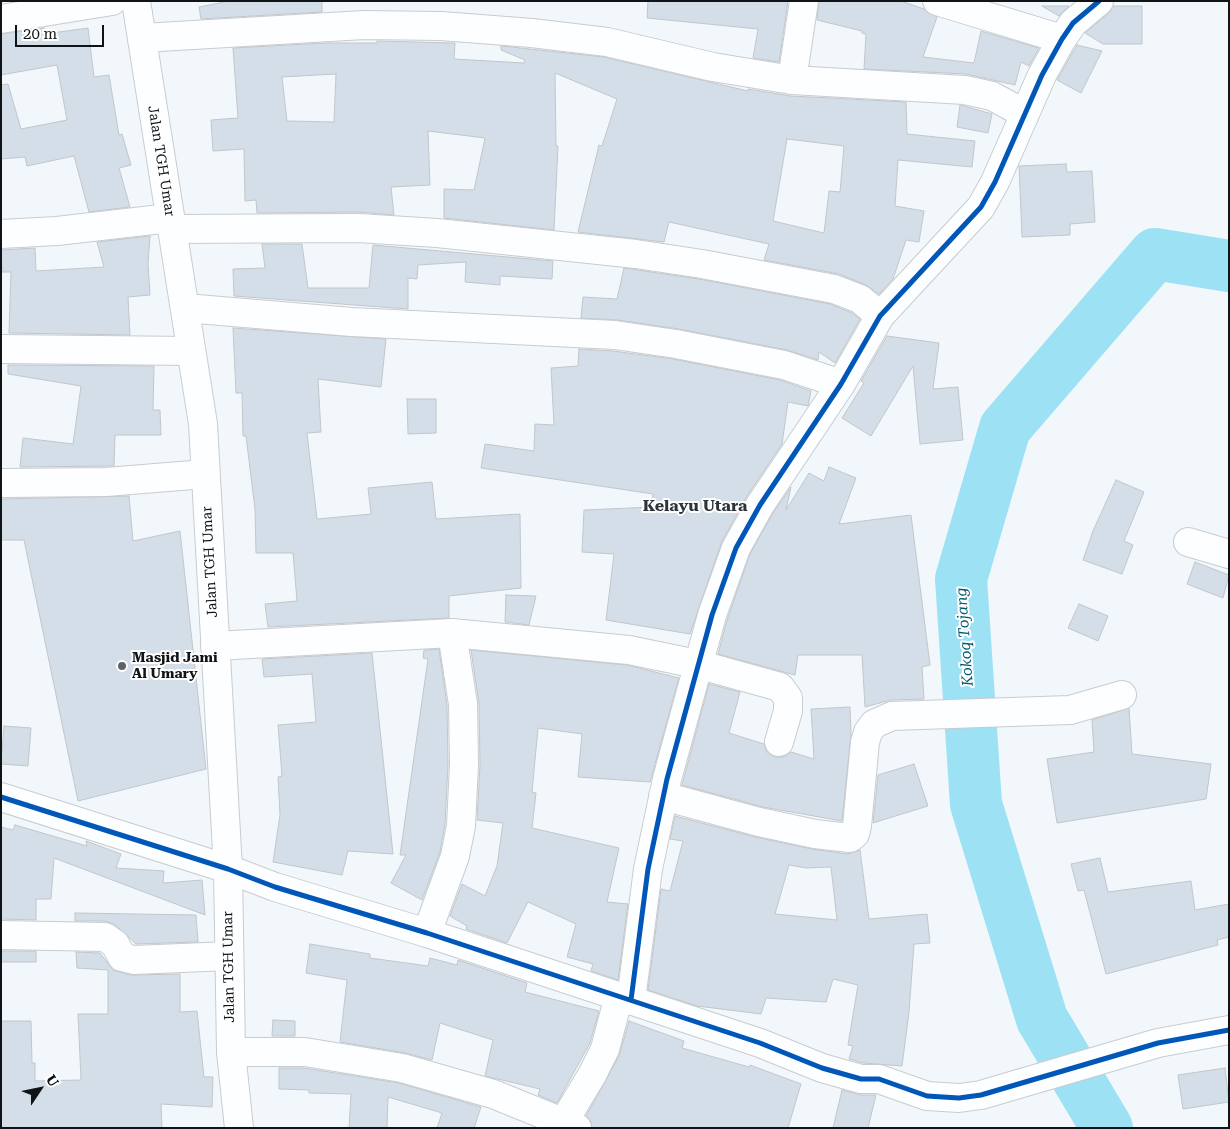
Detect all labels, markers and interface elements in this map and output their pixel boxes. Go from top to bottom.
scale bar [18,15,106,47]
text: 20 m [23,25,57,43]
street label: Jalan TGH Umar [144,104,178,218]
district label: Kelayu Utara [643,496,747,516]
street label: Jalan TGH Umar [199,506,221,618]
water label: Kokoq Tojang [953,587,977,687]
place label: Masjid Jami Al Umary [132,650,218,682]
marker: Masjid Jami Al Umary [116,660,128,672]
street label: Jalan TGH Umar [220,911,238,1023]
north arrow [15,1064,65,1114]
text: U [43,1072,62,1090]

